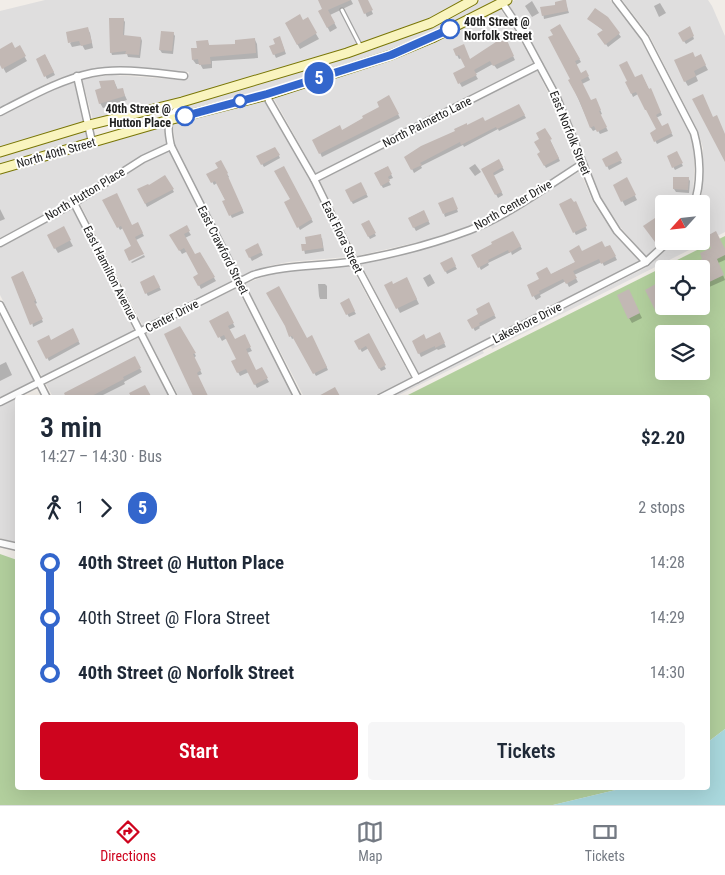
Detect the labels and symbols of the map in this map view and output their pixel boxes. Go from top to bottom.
place label: 40th Street @ Norfolk Street [464,15,532,43]
marker: 40th Street @ Norfolk Street [440,19,460,39]
line badge: 5 [303,62,335,94]
street label: East Norfolk Street [547,89,593,178]
street label: North Palmetto Lane [380,93,474,150]
unlabelled marker [233,94,247,108]
place label: 40th Street @ Hutton Place [105,102,171,130]
marker: 40th Street @ Hutton Place [175,106,195,126]
street label: North 40th Street [15,135,98,171]
street label: North Hutton Place [43,164,128,223]
street label: North Center Drive [472,177,555,233]
north arrow [655,195,710,250]
street label: East Flora Street [319,199,366,276]
street label: East Crawford Street [195,203,252,297]
street label: East Hamilton Avenue [80,224,140,323]
street label: Center Drive [143,296,201,335]
street label: Lakeshore Drive [490,299,564,346]

